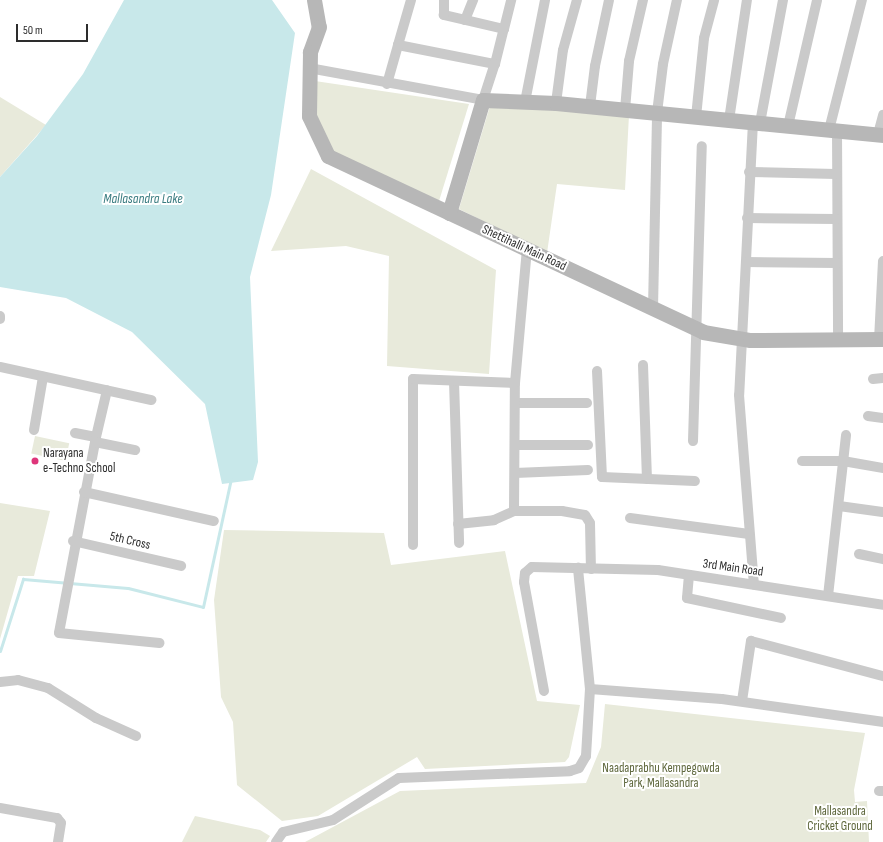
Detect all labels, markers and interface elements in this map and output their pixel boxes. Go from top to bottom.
scale bar [18,16,90,42]
text: 50 m [23,23,43,38]
water label: Mallasandra Lake [103,191,183,207]
street label: Shettihalli Main Road [479,222,569,274]
place label: Narayana e-Techno School [43,446,115,477]
marker: Narayana e-Techno School [30,456,40,466]
street label: 5th Cross [108,529,152,553]
street label: 3rd Main Road [702,556,764,580]
park label: Naadaprabhu Kempegowda Park, Mallasandra [602,761,720,792]
park label: Mallasandra Cricket Ground [807,804,873,835]

